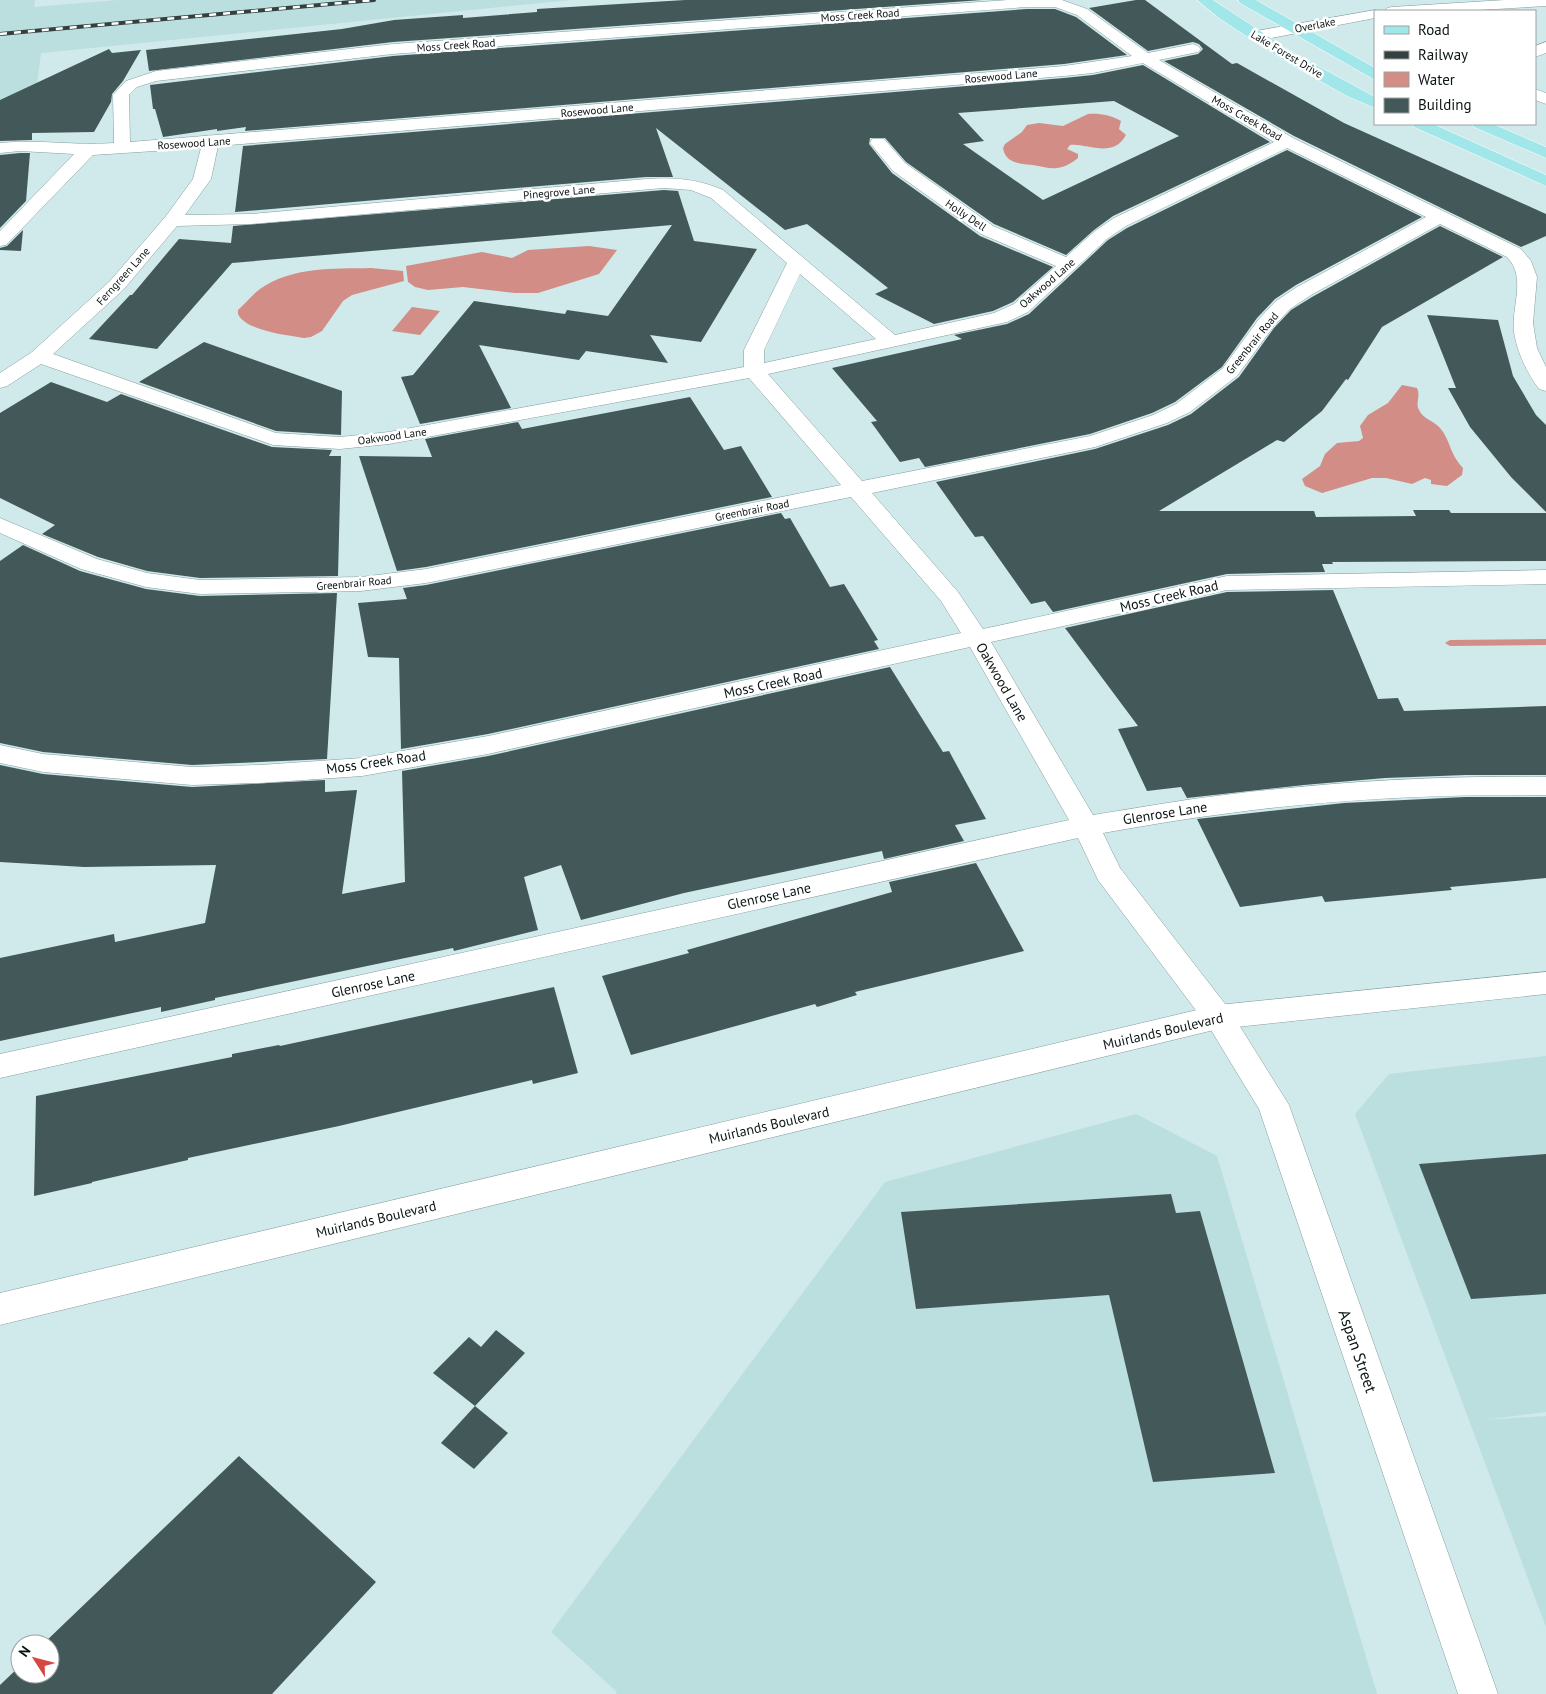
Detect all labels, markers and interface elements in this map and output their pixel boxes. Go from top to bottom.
street label: Moss Creek Road [820,5,900,25]
legend [1374,10,1536,125]
street label: Overlake [1293,14,1337,36]
text: Road [1418,20,1450,39]
street label: Lake Forest Drive [1248,27,1326,81]
street label: Moss Creek Road [416,35,496,55]
text: Railway [1418,45,1468,64]
street label: Rosewood Lane [964,66,1038,86]
text: Water [1418,70,1455,89]
street label: Moss Creek Road [1209,92,1285,144]
text: Building [1418,95,1472,114]
street label: Rosewood Lane [560,100,634,120]
street label: Rosewood Lane [157,133,231,153]
street label: Pinegrove Lane [522,182,596,202]
street label: Holly Dell [943,196,990,234]
street label: Ferngreen Lane [93,244,153,308]
street label: Oakwood Lane [1016,255,1078,311]
street label: Greenbrair Road [1223,309,1281,377]
street label: Oakwood Lane [357,424,428,448]
street label: Greenbrair Road [714,496,791,524]
street label: Greenbrair Road [316,573,392,593]
street label: Moss Creek Road [1118,576,1220,616]
street label: Oakwood Lane [972,639,1032,725]
street label: Moss Creek Road [722,664,824,702]
street label: Moss Creek Road [325,746,427,778]
street label: Glenrose Lane [1122,797,1208,829]
street label: Glenrose Lane [726,878,812,914]
street label: Glenrose Lane [330,966,416,1002]
street label: Muirlands Boulevard [1101,1008,1225,1054]
street label: Muirlands Boulevard [707,1102,831,1148]
street label: Muirlands Boulevard [314,1196,438,1242]
street label: Aspan Street [1334,1307,1382,1396]
north arrow [10,1634,60,1684]
text: N [14,1642,34,1660]

